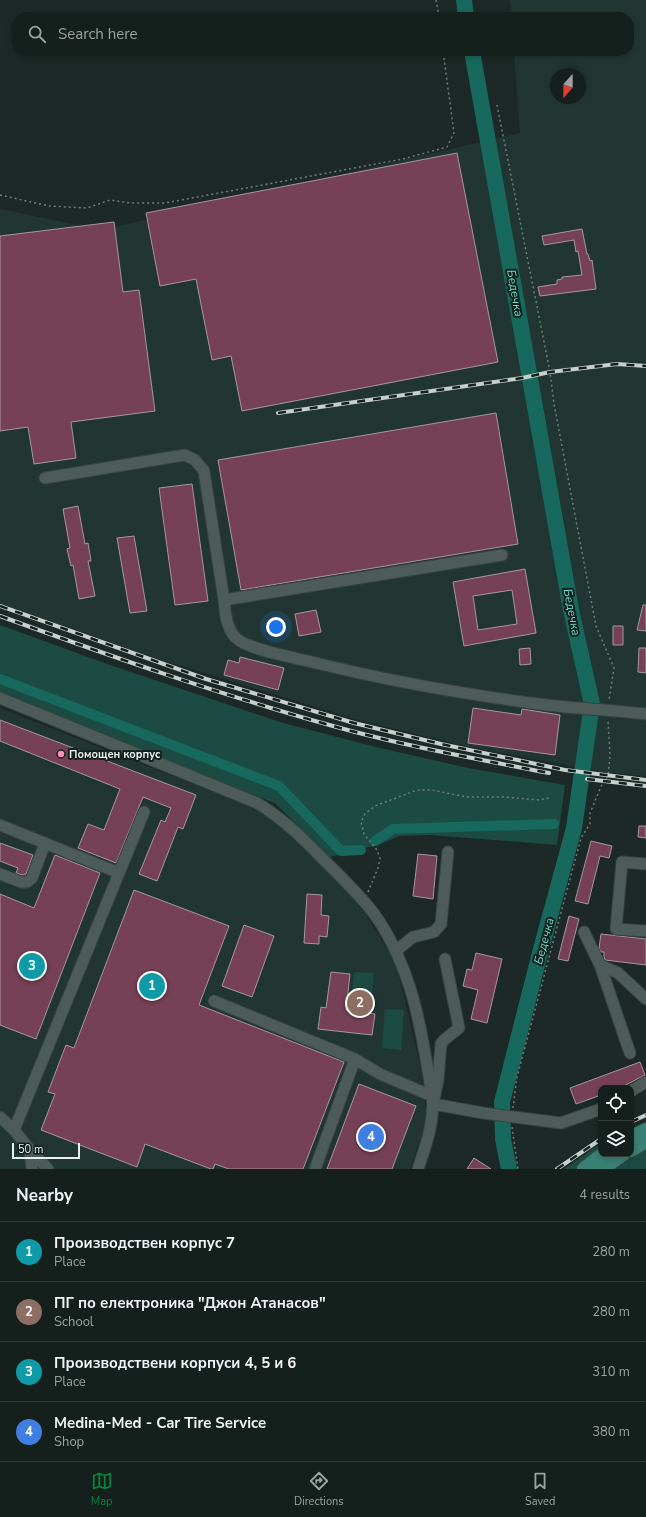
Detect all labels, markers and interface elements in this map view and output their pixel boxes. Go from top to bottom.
search box [12,12,634,56]
icon: search [26,23,48,45]
text: Search here [58,24,138,44]
north arrow [550,68,586,104]
water label: Бедечка [503,268,527,318]
water label: Бедечка [560,587,584,637]
your location [266,617,286,637]
place label: Помощен корпус [69,747,161,762]
marker: Помощен корпус [56,749,66,759]
water label: Бедечка [530,916,558,966]
pin: 3 [19,951,45,981]
pin: 1 [139,971,165,1001]
pin: 2 [347,988,373,1018]
map controls [598,1085,634,1157]
button: locate [598,1085,634,1121]
button: layers [598,1121,634,1157]
pin: 4 [358,1122,384,1152]
scale bar [12,1141,80,1160]
text: 50 m [18,1142,43,1157]
text: Nearby [16,1184,73,1207]
text: 4 results [579,1186,630,1204]
text: Производствeн корпус 7 [54,1233,235,1253]
text: 1 [25,1243,33,1261]
text: 280 m [592,1243,630,1261]
text: Place [54,1253,86,1271]
text: ПГ по електроника "Джон Атанасов" [54,1293,326,1313]
text: 2 [25,1303,33,1321]
text: 280 m [592,1303,630,1321]
text: School [54,1313,94,1331]
text: Производствени корпуси 4, 5 и 6 [54,1353,296,1373]
text: 3 [25,1363,33,1381]
text: 310 m [592,1363,630,1381]
text: Place [54,1373,86,1391]
text: Medina-Med - Car Tire Service [54,1413,266,1433]
text: 4 [25,1423,33,1441]
text: 380 m [592,1423,630,1441]
text: Shop [54,1433,84,1451]
tab: Map [91,1470,113,1509]
tab: Directions [294,1470,344,1509]
tab: Saved [525,1470,555,1509]

